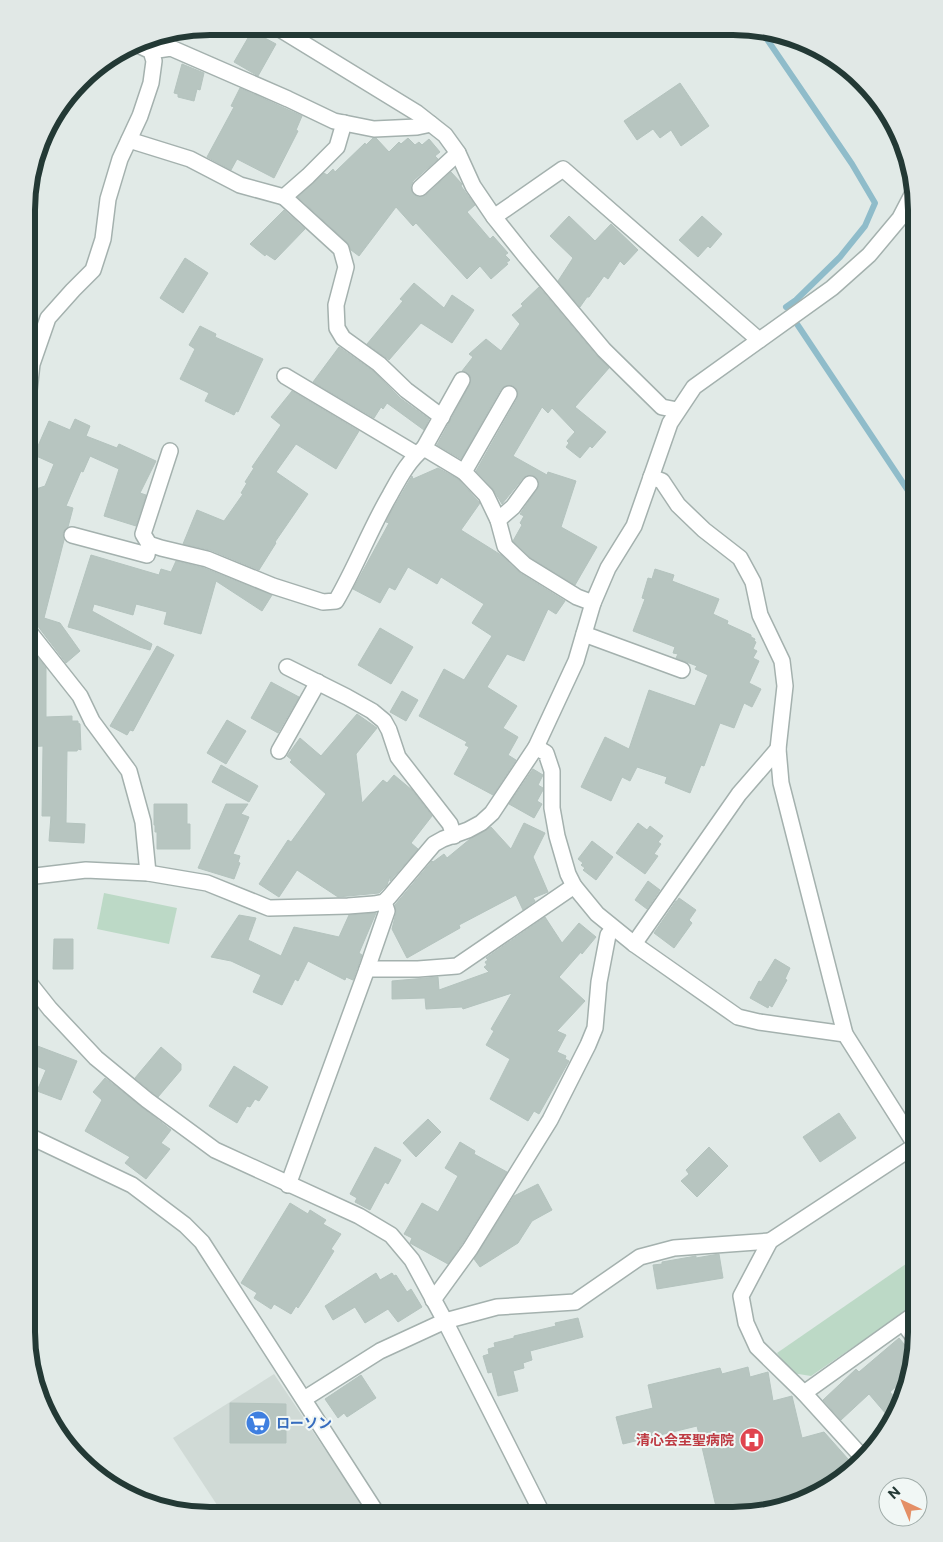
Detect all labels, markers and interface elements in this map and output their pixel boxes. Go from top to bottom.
supermarket icon: ローソン [245,1410,271,1436]
place label: ローソン [276,1414,332,1431]
hospital icon: 清心会至聖病院 [739,1427,765,1453]
place label: 清心会至聖病院 [636,1431,734,1448]
north arrow [878,1477,928,1527]
text: N [884,1483,903,1502]

